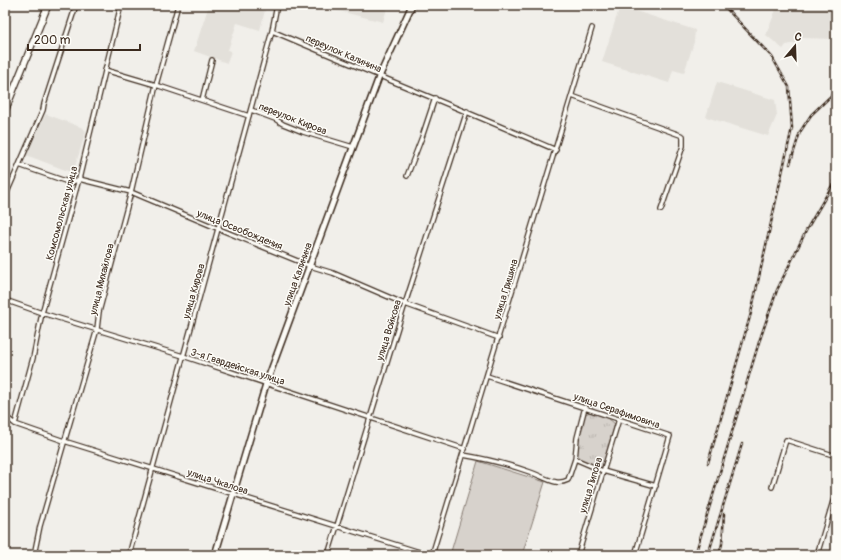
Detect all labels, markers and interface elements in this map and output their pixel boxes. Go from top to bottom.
scale bar [28,26,140,52]
north arrow [775,26,815,66]
text: С [793,30,804,44]
text: 200 m [34,33,71,48]
street label: переулок Калинина [304,33,384,75]
street label: переулок Кирова [257,100,329,138]
street label: Комсомольская улица [44,165,80,261]
street label: улица Освобождения [194,207,285,253]
street label: улица Калинина [281,241,315,308]
street label: улица Михайлова [87,242,117,317]
street label: улица Гришина [491,257,521,322]
street label: улица Кирова [180,262,208,321]
street label: улица Войкова [374,298,404,363]
street label: 3-я Гвардейская улица [189,346,287,388]
street label: улица Серафимовича [571,390,662,431]
street label: улица Липова [577,456,605,516]
street label: улица Чкалова [185,466,250,498]

